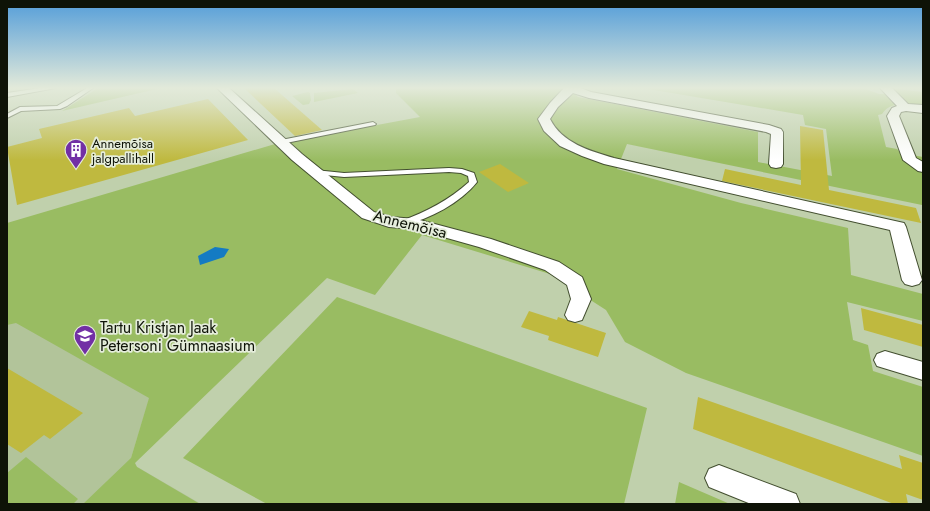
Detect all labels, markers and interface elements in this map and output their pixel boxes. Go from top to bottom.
place label: Annemõisa jalgpallihall [91,134,154,168]
building icon: Annemõisa jalgpallihall [63,137,89,170]
street label: Annemõisa [371,204,449,244]
place label: Tartu Kristjan Jaak Petersoni Gümnaasium [100,316,255,357]
school or university icon: Tartu Kristjan Jaak Petersoni Gümnaasium [72,323,98,356]

